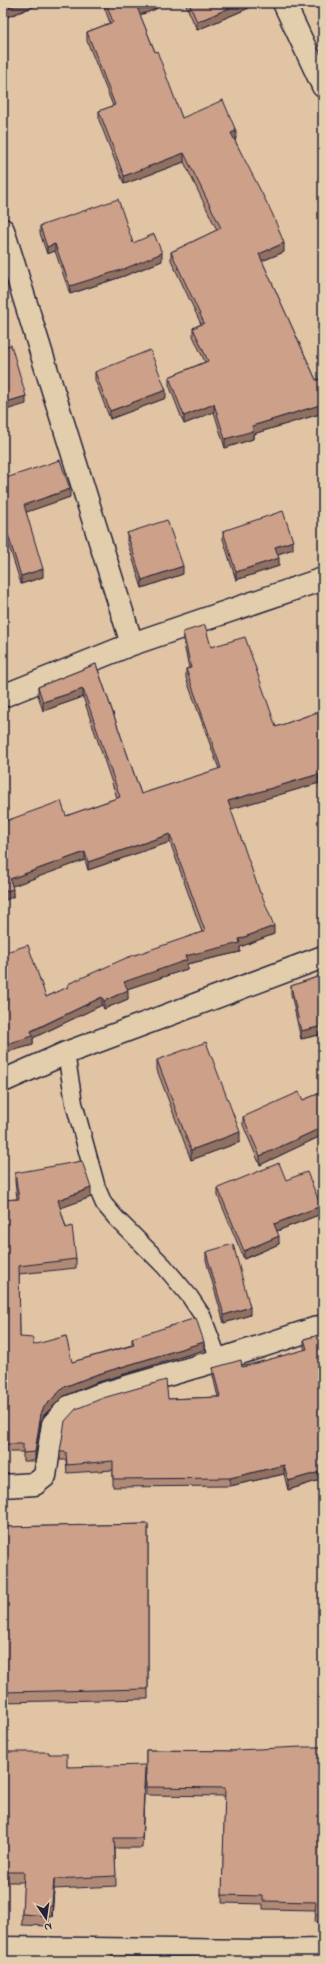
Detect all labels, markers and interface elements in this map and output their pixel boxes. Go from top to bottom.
north arrow [26,1898,66,1938]
text: N [43,1918,53,1935]

